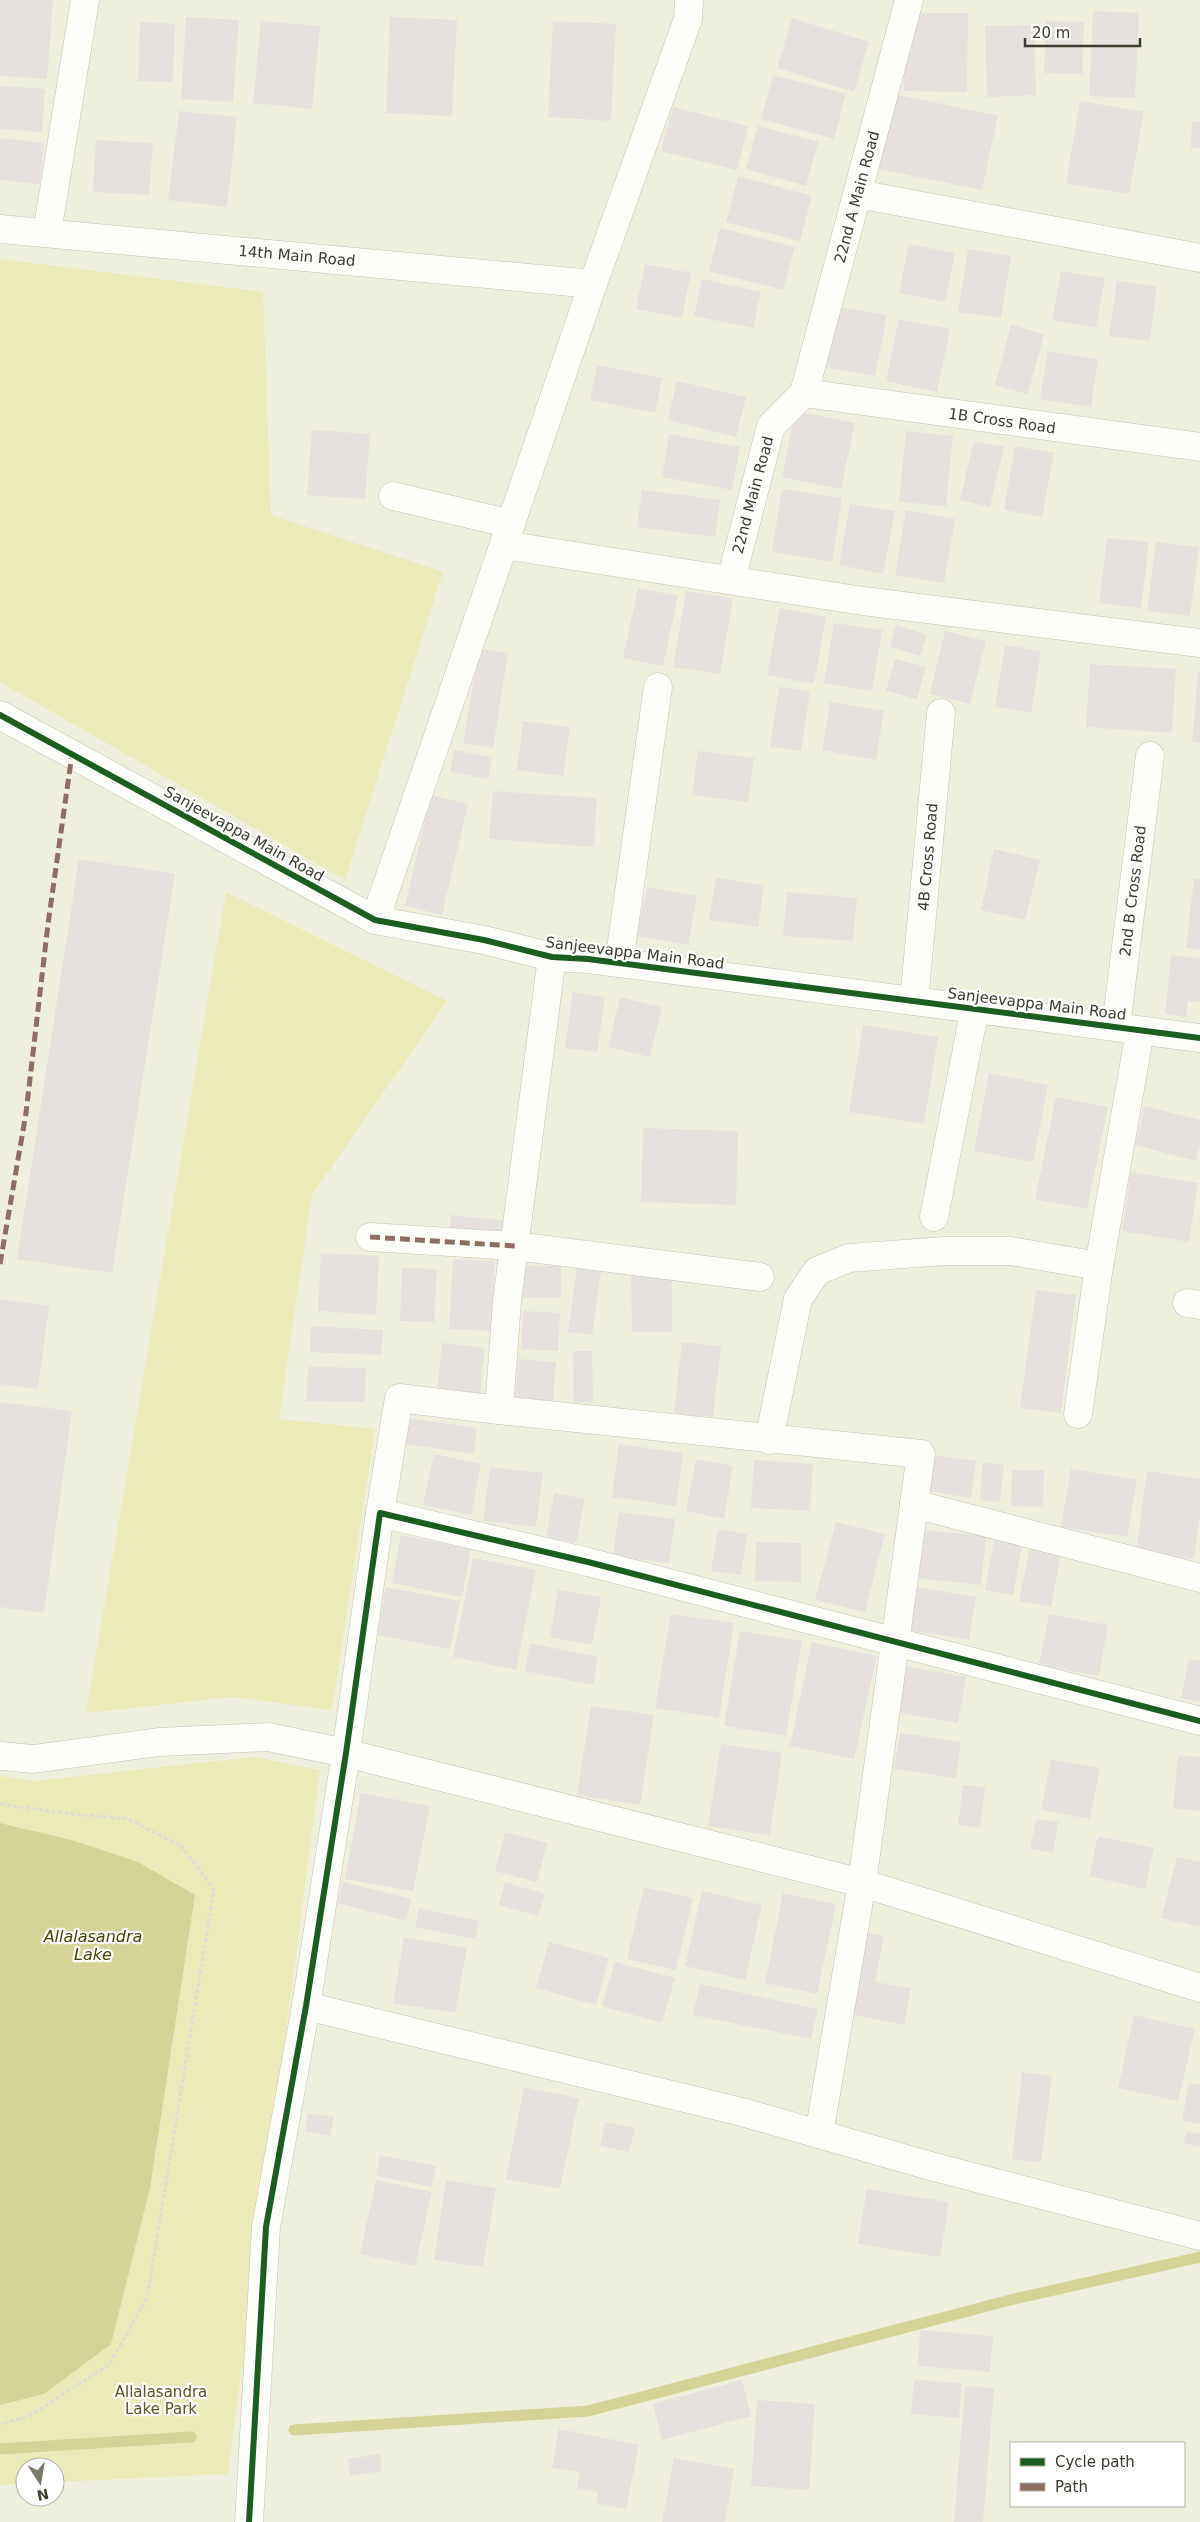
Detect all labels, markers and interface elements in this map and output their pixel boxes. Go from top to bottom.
scale bar [1025,15,1140,47]
text: 20 m [1032,24,1070,42]
street label: 22nd A Main Road [831,129,883,265]
street label: 14th Main Road [238,242,356,270]
street label: 1B Cross Road [947,405,1057,437]
street label: 22nd Main Road [729,434,777,556]
street label: Sanjeevappa Main Road [161,782,327,886]
street label: 4B Cross Road [914,802,942,912]
street label: 2nd B Cross Road [1116,824,1150,958]
street label: Sanjeevappa Main Road [545,933,725,973]
street label: Sanjeevappa Main Road [947,984,1127,1024]
water label: Allalasandra Lake [43,1927,142,1964]
park label: Allalasandra Lake Park [115,2383,207,2418]
legend [1010,2442,1185,2507]
text: Cycle path [1055,2453,1135,2471]
north arrow [15,2457,65,2507]
text: Path [1055,2478,1088,2496]
text: N [35,2486,50,2504]

